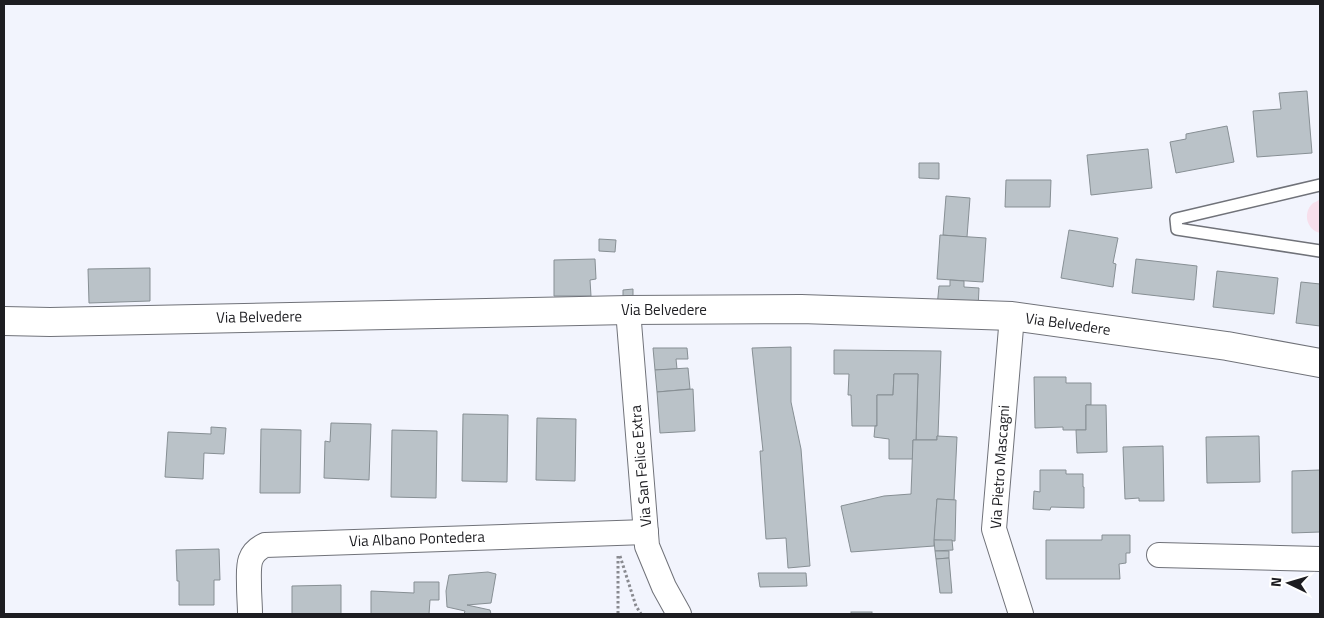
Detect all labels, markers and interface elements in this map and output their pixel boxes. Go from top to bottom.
street label: Via Belvedere [621,298,707,321]
street label: Via Belvedere [216,304,302,329]
street label: Via Belvedere [1024,306,1112,341]
street label: Via San Felice Extra [624,404,657,528]
street label: Via Pietro Mascagni [984,404,1015,530]
street label: Via Albano Pontedera [349,525,486,552]
north arrow [1264,558,1314,608]
text: N [1265,576,1286,588]

